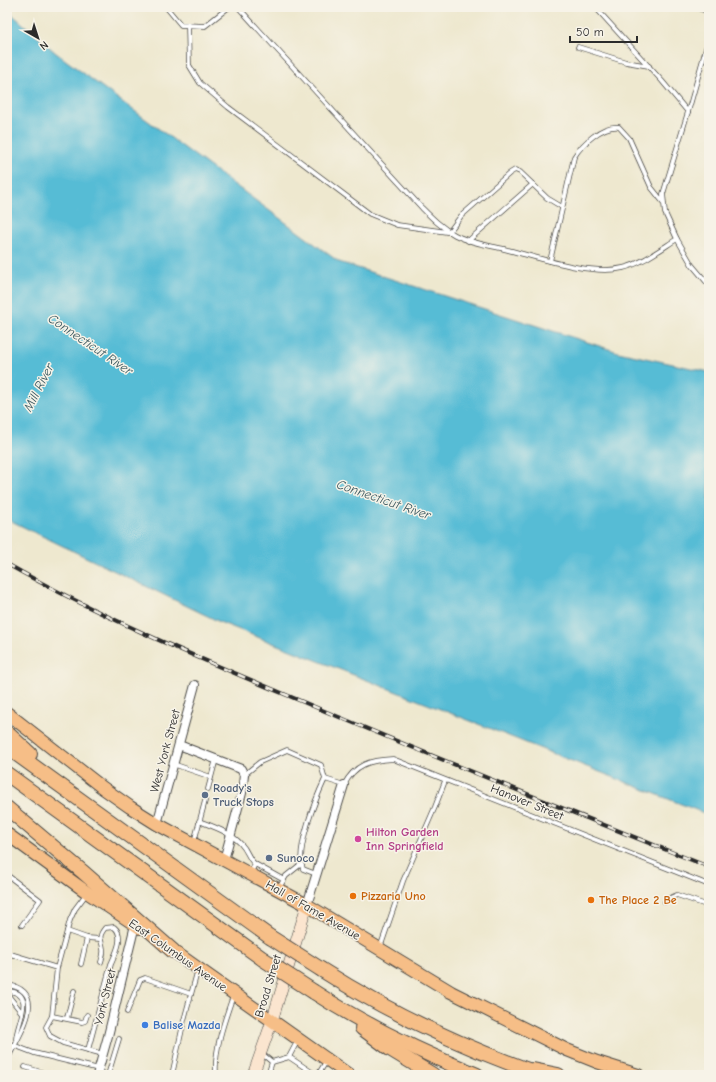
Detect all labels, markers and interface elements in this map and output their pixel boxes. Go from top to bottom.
north arrow [18,18,58,58]
scale bar [570,18,637,44]
text: 50 m [576,25,604,39]
text: N [37,38,51,53]
water label: Connecticut River [46,311,136,379]
water label: Mill River [20,360,57,415]
water label: Connecticut River [335,476,434,523]
street label: West York Street [147,707,183,794]
place label: Roady's Truck Stops [213,781,274,809]
street label: Hanover Street [489,781,566,823]
marker: Roady's Truck Stops [200,790,210,800]
place label: Hilton Garden Inn Springfield [366,825,444,853]
marker: Hilton Garden Inn Springfield [353,834,363,844]
place label: Sunoco [277,851,314,865]
marker: Sunoco [264,853,274,863]
street label: Hall of Fame Avenue [263,877,363,943]
place label: Pizzaria Uno [361,889,426,903]
marker: Pizzaria Uno [348,891,358,901]
place label: The Place 2 Be [599,893,677,907]
marker: The Place 2 Be [586,895,596,905]
street label: East Columbus Avenue [126,916,230,994]
street label: Broad Street [252,952,284,1019]
street label: York Street [91,967,119,1027]
place label: Balise Mazda [153,1018,221,1032]
marker: Balise Mazda [140,1020,150,1030]

